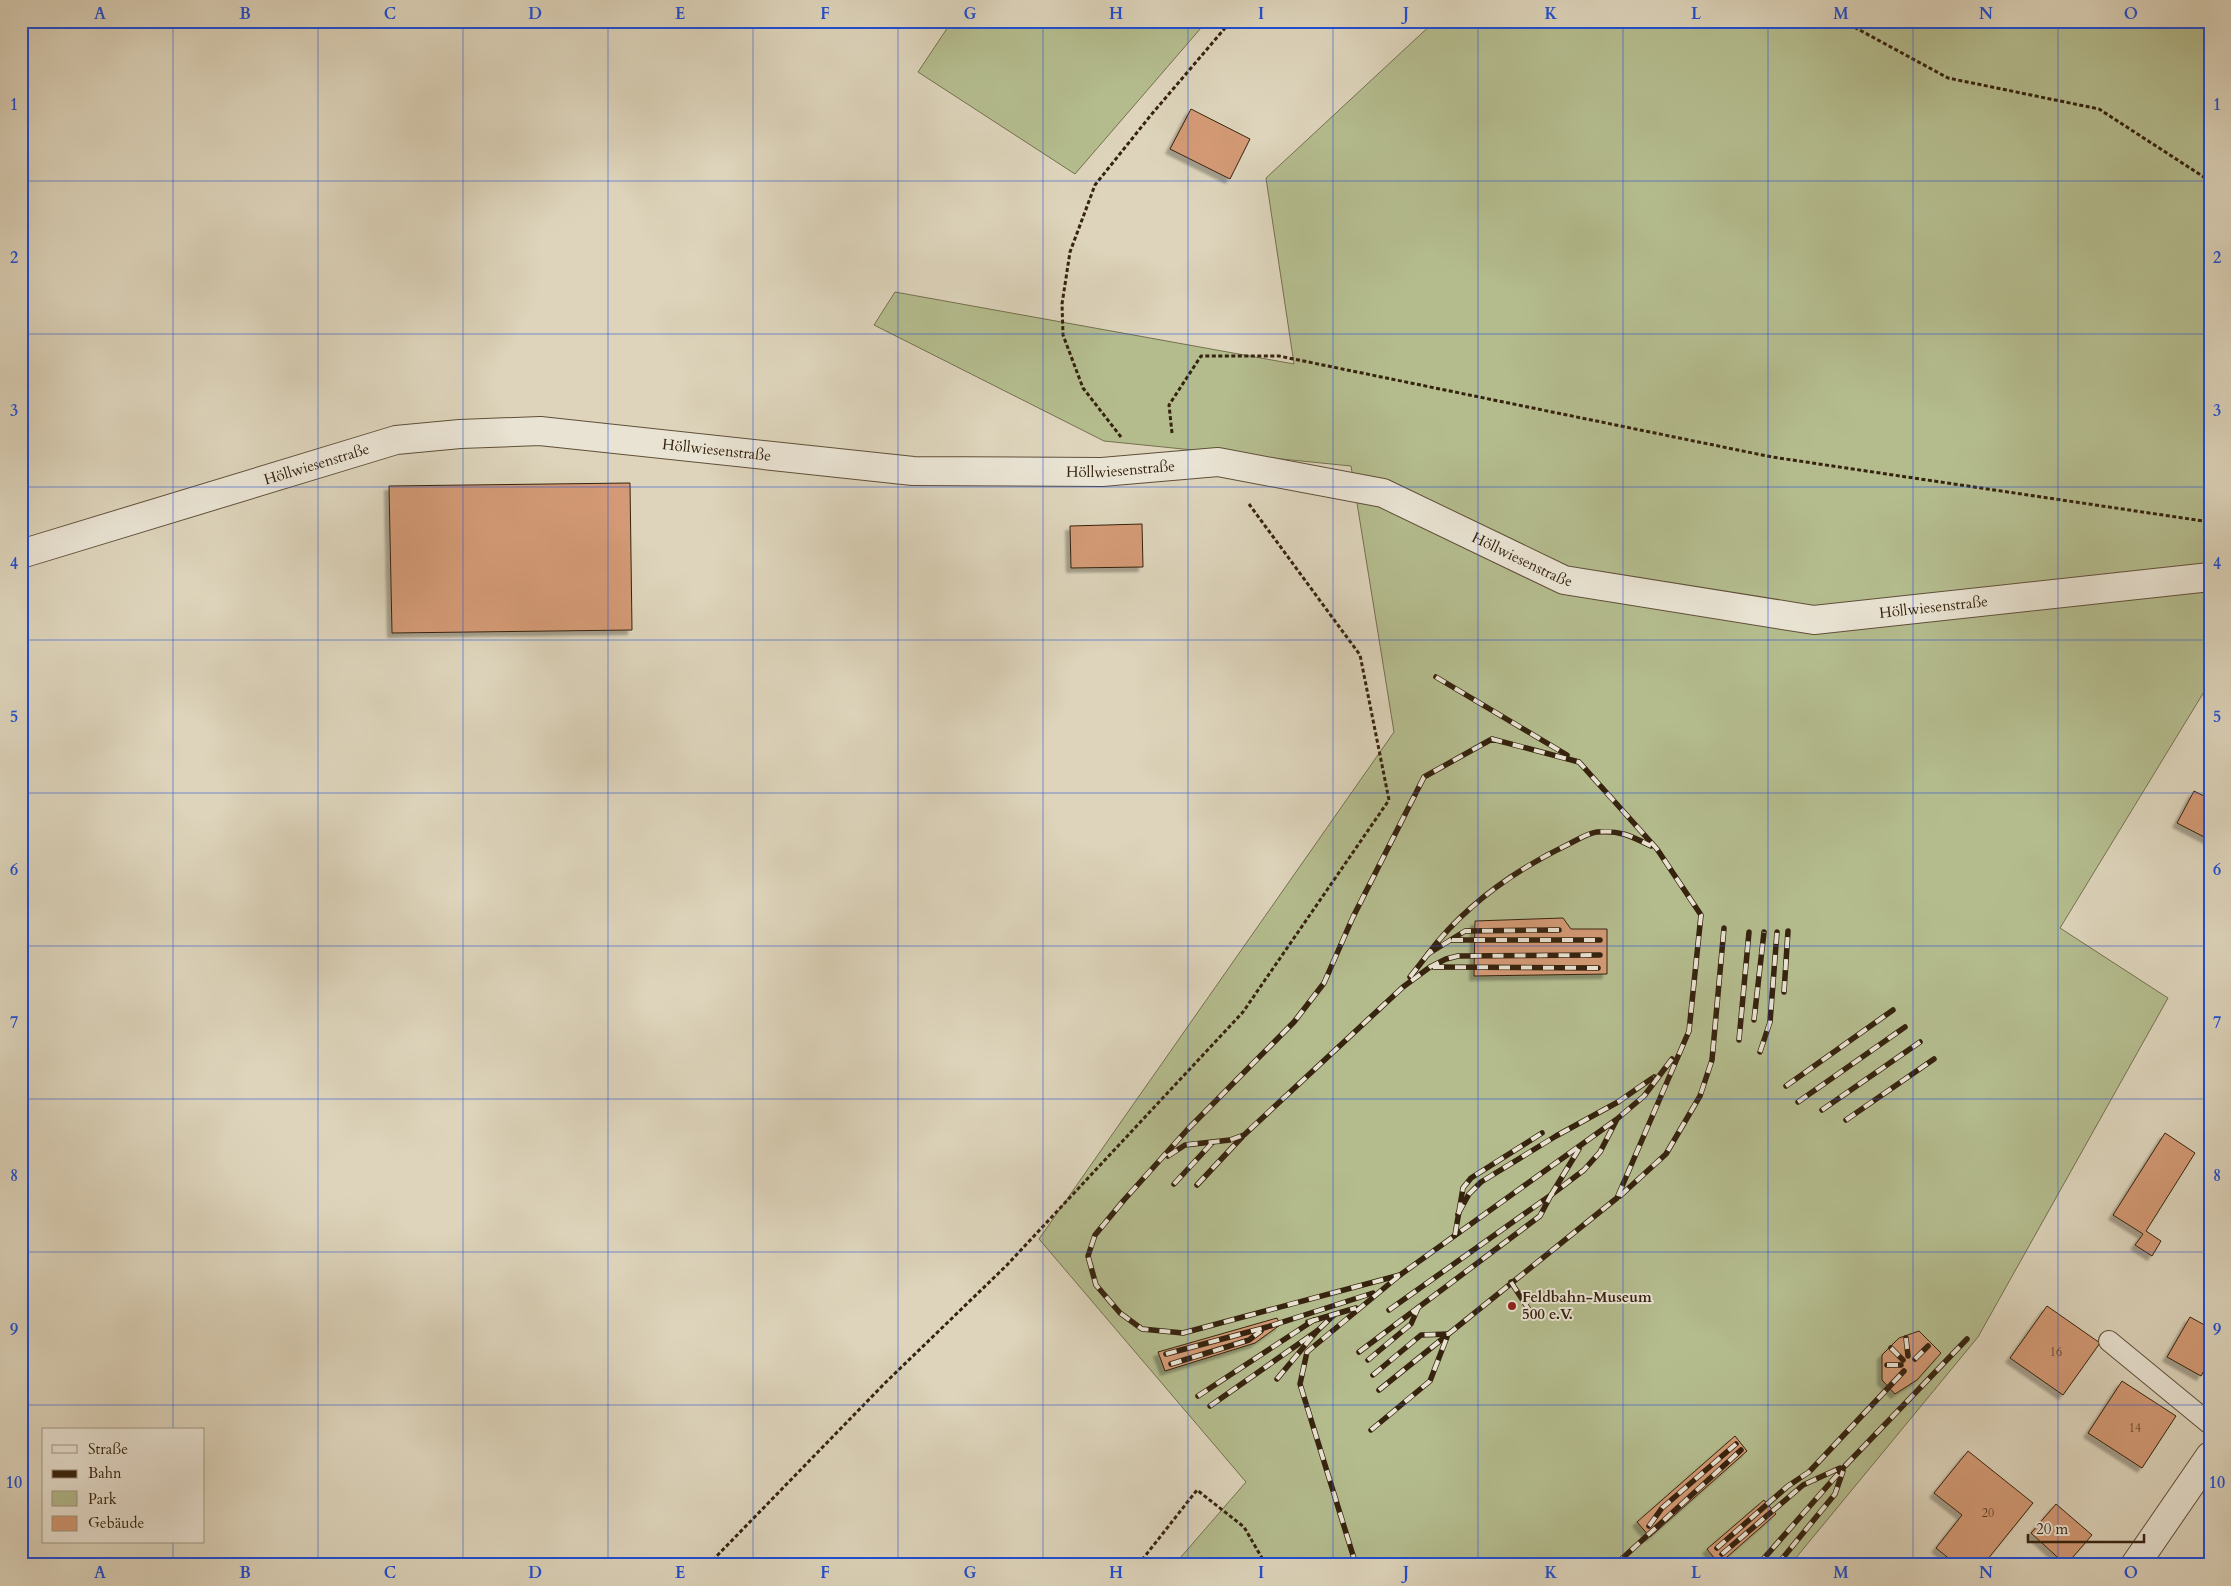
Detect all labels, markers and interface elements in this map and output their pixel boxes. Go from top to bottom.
text: A [94,3,106,25]
text: B [239,3,251,25]
text: C [384,3,396,25]
text: D [528,3,542,25]
text: E [675,3,685,25]
text: F [820,3,830,25]
text: G [963,3,977,25]
text: H [1109,3,1123,25]
text: I [1258,3,1264,25]
text: J [1401,3,1409,25]
text: K [1545,3,1558,25]
text: L [1691,3,1702,25]
text: M [1833,3,1849,25]
text: N [1979,3,1993,25]
text: O [2124,3,2138,25]
text: 1 [10,94,18,116]
text: 1 [2213,94,2221,116]
text: 2 [10,247,18,269]
text: 2 [2213,247,2221,269]
text: 3 [10,400,18,422]
text: 3 [2213,400,2221,422]
street label: Höllwiesenstraße [661,434,772,466]
street label: Höllwiesenstraße [261,439,372,490]
street label: Höllwiesenstraße [1066,456,1176,482]
street label: Höllwiesenstraße [1468,527,1574,591]
text: 4 [10,553,18,575]
text: 4 [2213,553,2221,575]
street label: Höllwiesenstraße [1878,591,1989,623]
text: 5 [10,706,18,728]
text: 5 [2213,706,2221,728]
text: 6 [10,859,18,881]
text: 6 [2213,859,2221,881]
text: 7 [10,1012,18,1034]
text: 7 [2213,1012,2221,1034]
text: 8 [10,1165,18,1187]
text: 8 [2213,1165,2221,1187]
place label: Feldbahn-Museum 500 e.V. [1522,1287,1652,1324]
marker: Feldbahn-Museum 500 e.V. [1506,1300,1518,1312]
text: 9 [10,1319,18,1341]
text: 9 [2213,1319,2221,1341]
house number: 16 [2050,1344,2062,1360]
house number: 14 [2129,1420,2141,1436]
legend [42,1428,205,1544]
text: Straße [88,1439,128,1459]
text: Bahn [88,1463,122,1483]
text: 10 [6,1472,22,1494]
text: 10 [2209,1472,2225,1494]
text: Park [88,1489,117,1509]
house number: 20 [1982,1505,1994,1521]
scale bar [2028,1511,2145,1543]
text: Gebäude [88,1513,145,1533]
text: 20 m [2036,1519,2068,1539]
text: A [94,1562,106,1584]
text: B [239,1562,251,1584]
text: C [384,1562,396,1584]
text: D [528,1562,542,1584]
text: E [675,1562,685,1584]
text: F [820,1562,830,1584]
text: G [963,1562,977,1584]
text: H [1109,1562,1123,1584]
text: I [1258,1562,1264,1584]
text: J [1401,1562,1409,1584]
text: K [1545,1562,1558,1584]
text: L [1691,1562,1702,1584]
text: M [1833,1562,1849,1584]
text: N [1979,1562,1993,1584]
text: O [2124,1562,2138,1584]

